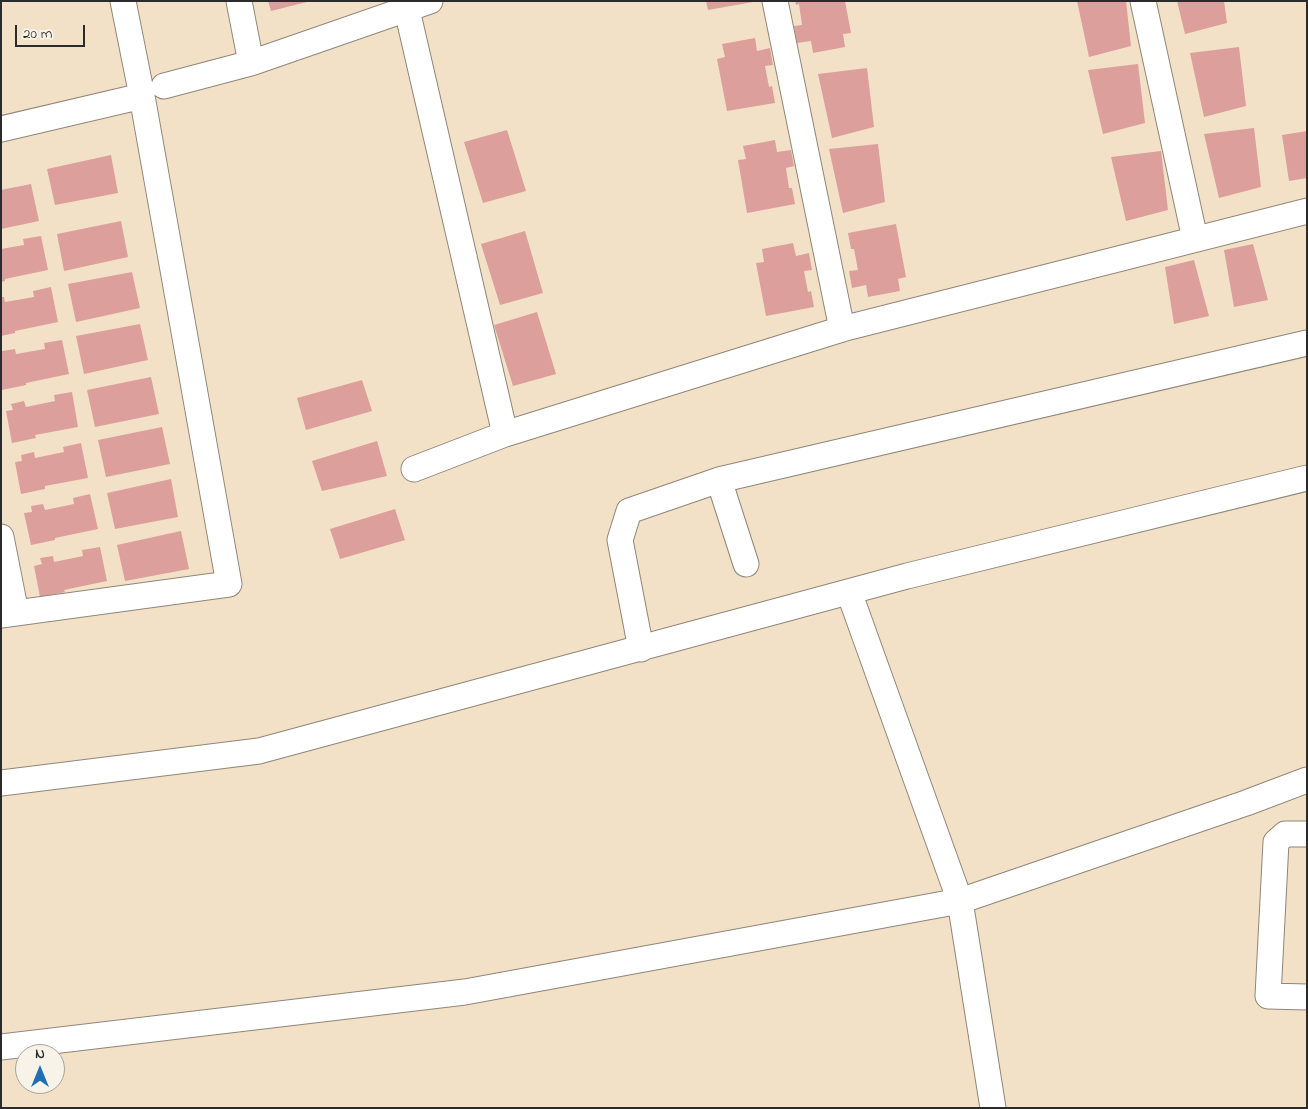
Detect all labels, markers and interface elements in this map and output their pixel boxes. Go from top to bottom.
scale bar [18,15,88,47]
text: 20 m [23,23,52,45]
north arrow [15,1044,65,1094]
text: N [35,1044,45,1065]

